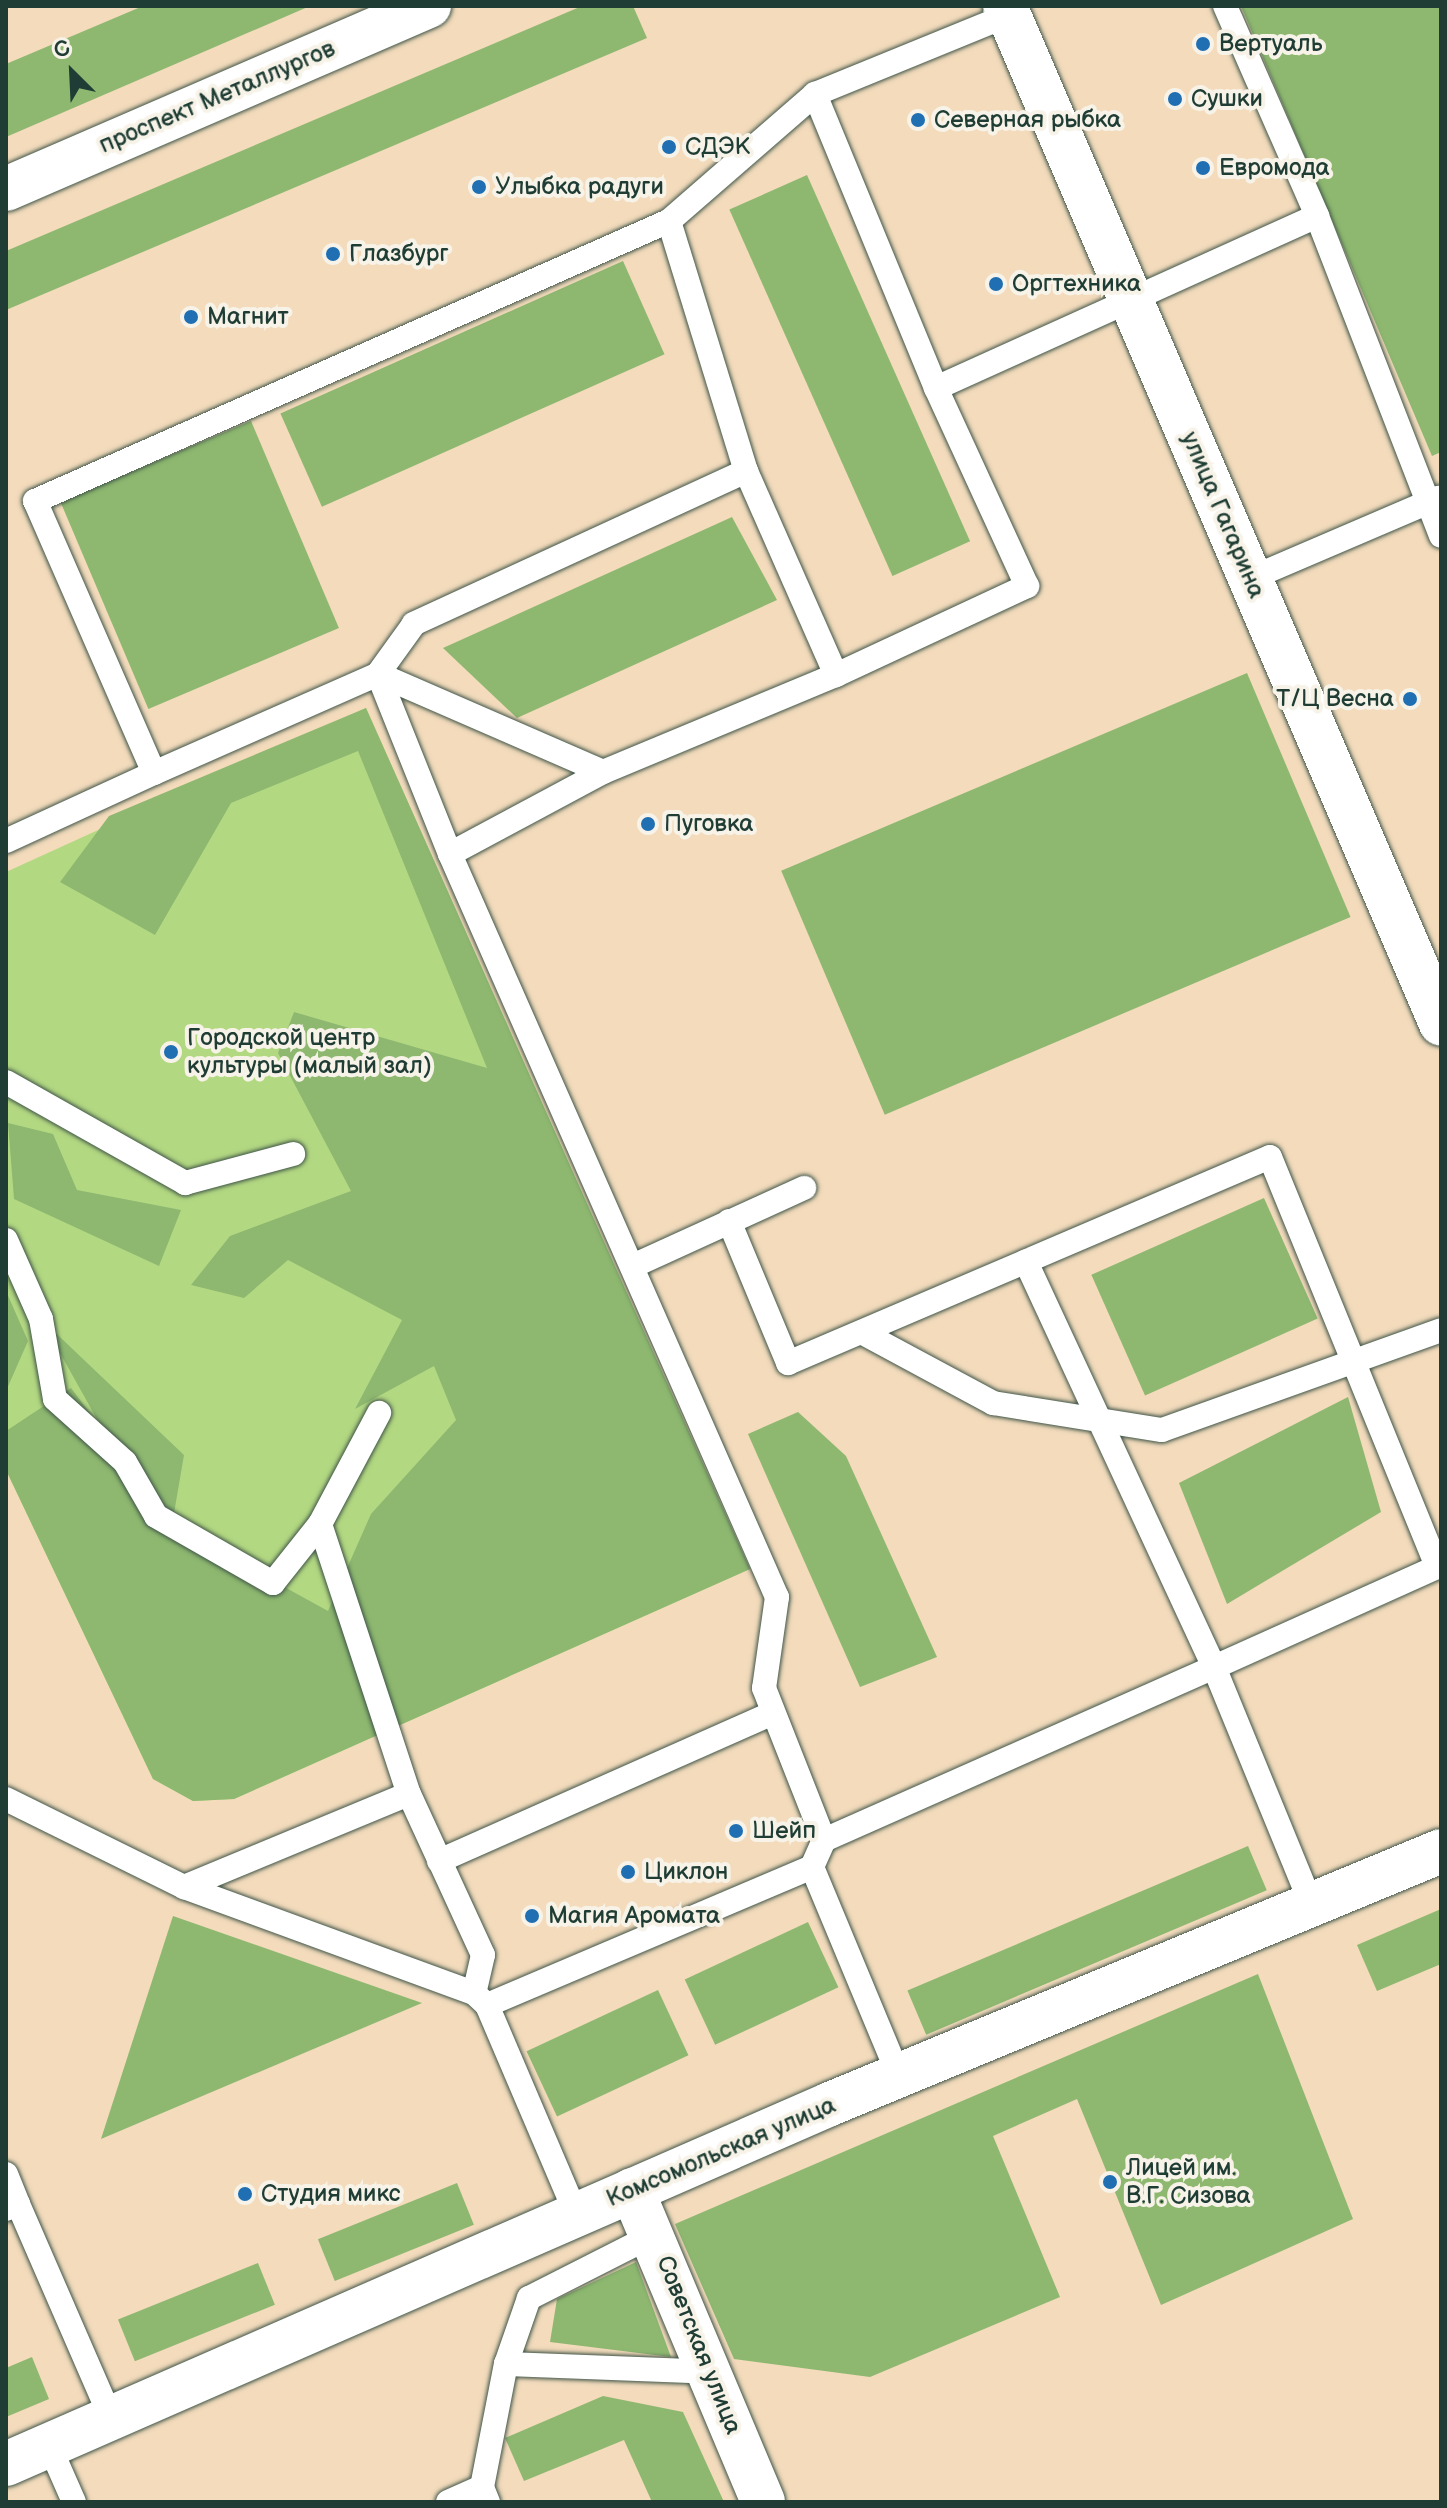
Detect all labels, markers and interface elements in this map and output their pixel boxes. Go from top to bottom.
place label: Вертуаль [1219,30,1323,58]
north arrow [32,32,112,112]
text: С [50,34,75,65]
street label: проспект Металлургов [95,34,339,160]
marker: Вертуаль [1194,35,1212,53]
place label: Сушки [1191,85,1263,113]
marker: Сушки [1166,90,1184,108]
place label: Северная рыбка [934,106,1121,134]
marker: Северная рыбка [909,111,927,129]
place label: СДЭК [685,133,750,161]
marker: СДЭК [660,138,678,156]
place label: Евромода [1219,154,1330,182]
marker: Евромода [1194,159,1212,177]
place label: Улыбка радуги [495,173,664,201]
marker: Улыбка радуги [470,178,488,196]
place label: Глазбург [349,240,449,268]
marker: Глазбург [324,245,342,263]
place label: Оргтехника [1012,270,1141,298]
marker: Оргтехника [987,275,1005,293]
place label: Магнит [207,303,289,331]
marker: Магнит [182,308,200,326]
street label: улица Гагарина [1175,427,1271,603]
place label: Т/Ц Весна [1276,685,1394,713]
marker: Т/Ц Весна [1401,690,1419,708]
place label: Пуговка [664,810,753,838]
marker: Пуговка [639,815,657,833]
place label: Городской центр культуры (малый зал) [187,1024,432,1080]
marker: Городской центр культуры (малый зал) [162,1043,180,1061]
place label: Шейп [752,1817,816,1845]
marker: Шейп [727,1822,745,1840]
place label: Циклон [644,1858,728,1886]
marker: Циклон [619,1863,637,1881]
place label: Магия Аромата [548,1902,720,1930]
marker: Магия Аромата [523,1907,541,1925]
street label: Комсомольская улица [602,2091,840,2213]
place label: Лицей им. В.Г. Сизова [1126,2154,1251,2210]
marker: Лицей им. В.Г. Сизова [1101,2173,1119,2191]
place label: Студия микс [261,2180,401,2208]
marker: Студия микс [236,2185,254,2203]
street label: Советская улица [650,2252,748,2438]

